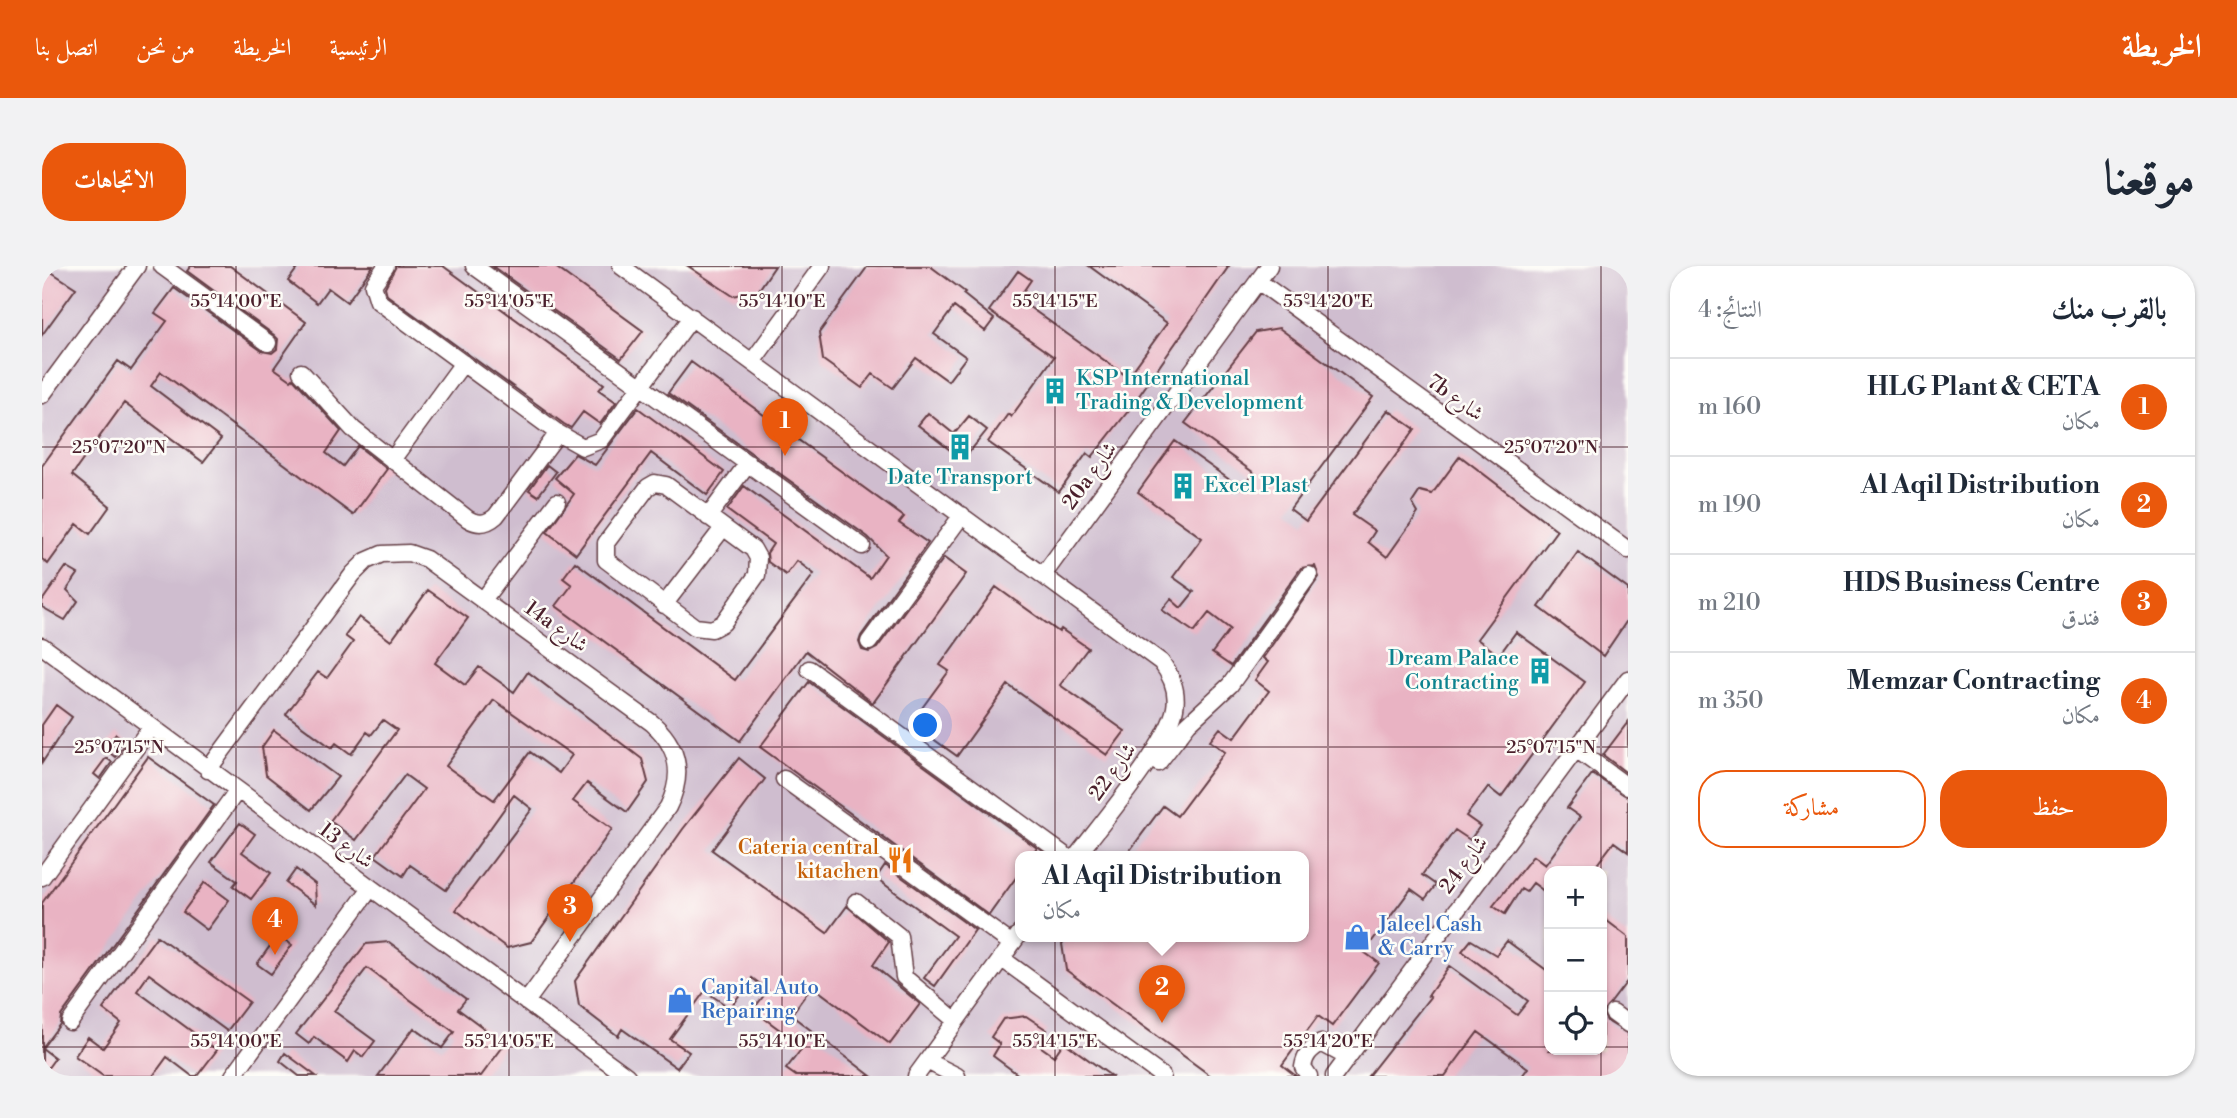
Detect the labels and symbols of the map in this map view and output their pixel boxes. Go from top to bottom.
text: 55°14'00"E [190,290,282,313]
text: 55°14'05"E [464,290,554,313]
text: 55°14'10"E [739,290,825,313]
text: 55°14'15"E [1012,290,1098,313]
text: 55°14'20"E [1283,290,1373,313]
place label: KSP International Trading & Development [1076,366,1304,416]
street label: 7b شارع [1419,369,1488,430]
building icon: KSP International Trading & Development [1040,376,1070,406]
pin: 1 [762,398,808,456]
building icon: Date Transport [945,432,975,462]
text: 25°07'20"N [72,436,167,459]
text: 25°07'20"N [1504,436,1599,459]
street label: 20a شارع [1057,437,1126,517]
place label: Date Transport [887,465,1033,491]
building icon: Excel Plast [1168,471,1198,501]
place label: Excel Plast [1204,473,1309,499]
street label: 14a شارع [517,595,593,662]
place label: Dream Palace Contracting [1388,646,1519,696]
building icon: Dream Palace Contracting [1525,656,1555,686]
your location [908,708,942,742]
text: 25°07'15"N [74,736,164,759]
text: 25°07'15"N [1506,736,1596,759]
street label: شارع 22 [1083,738,1146,808]
street label: شارع 13 [311,817,378,878]
street label: شارع 24 [1434,831,1497,901]
place label: Cateria central kitachen [738,835,879,885]
restaurant icon: Cateria central kitachen [885,845,915,875]
pin: 3 [547,884,593,942]
pin: 4 [252,897,298,955]
place label: Jaleel Cash & Carry [1377,912,1483,962]
shop icon: Jaleel Cash & Carry [1342,922,1372,952]
pin: 2 [1139,965,1185,1023]
place label: Capital Auto Repairing [701,975,819,1025]
shop icon: Capital Auto Repairing [665,985,695,1015]
text: 55°14'00"E [190,1030,282,1053]
text: 55°14'05"E [464,1030,554,1053]
text: 55°14'10"E [739,1030,825,1053]
text: 55°14'15"E [1012,1030,1098,1053]
text: 55°14'20"E [1283,1030,1373,1053]

